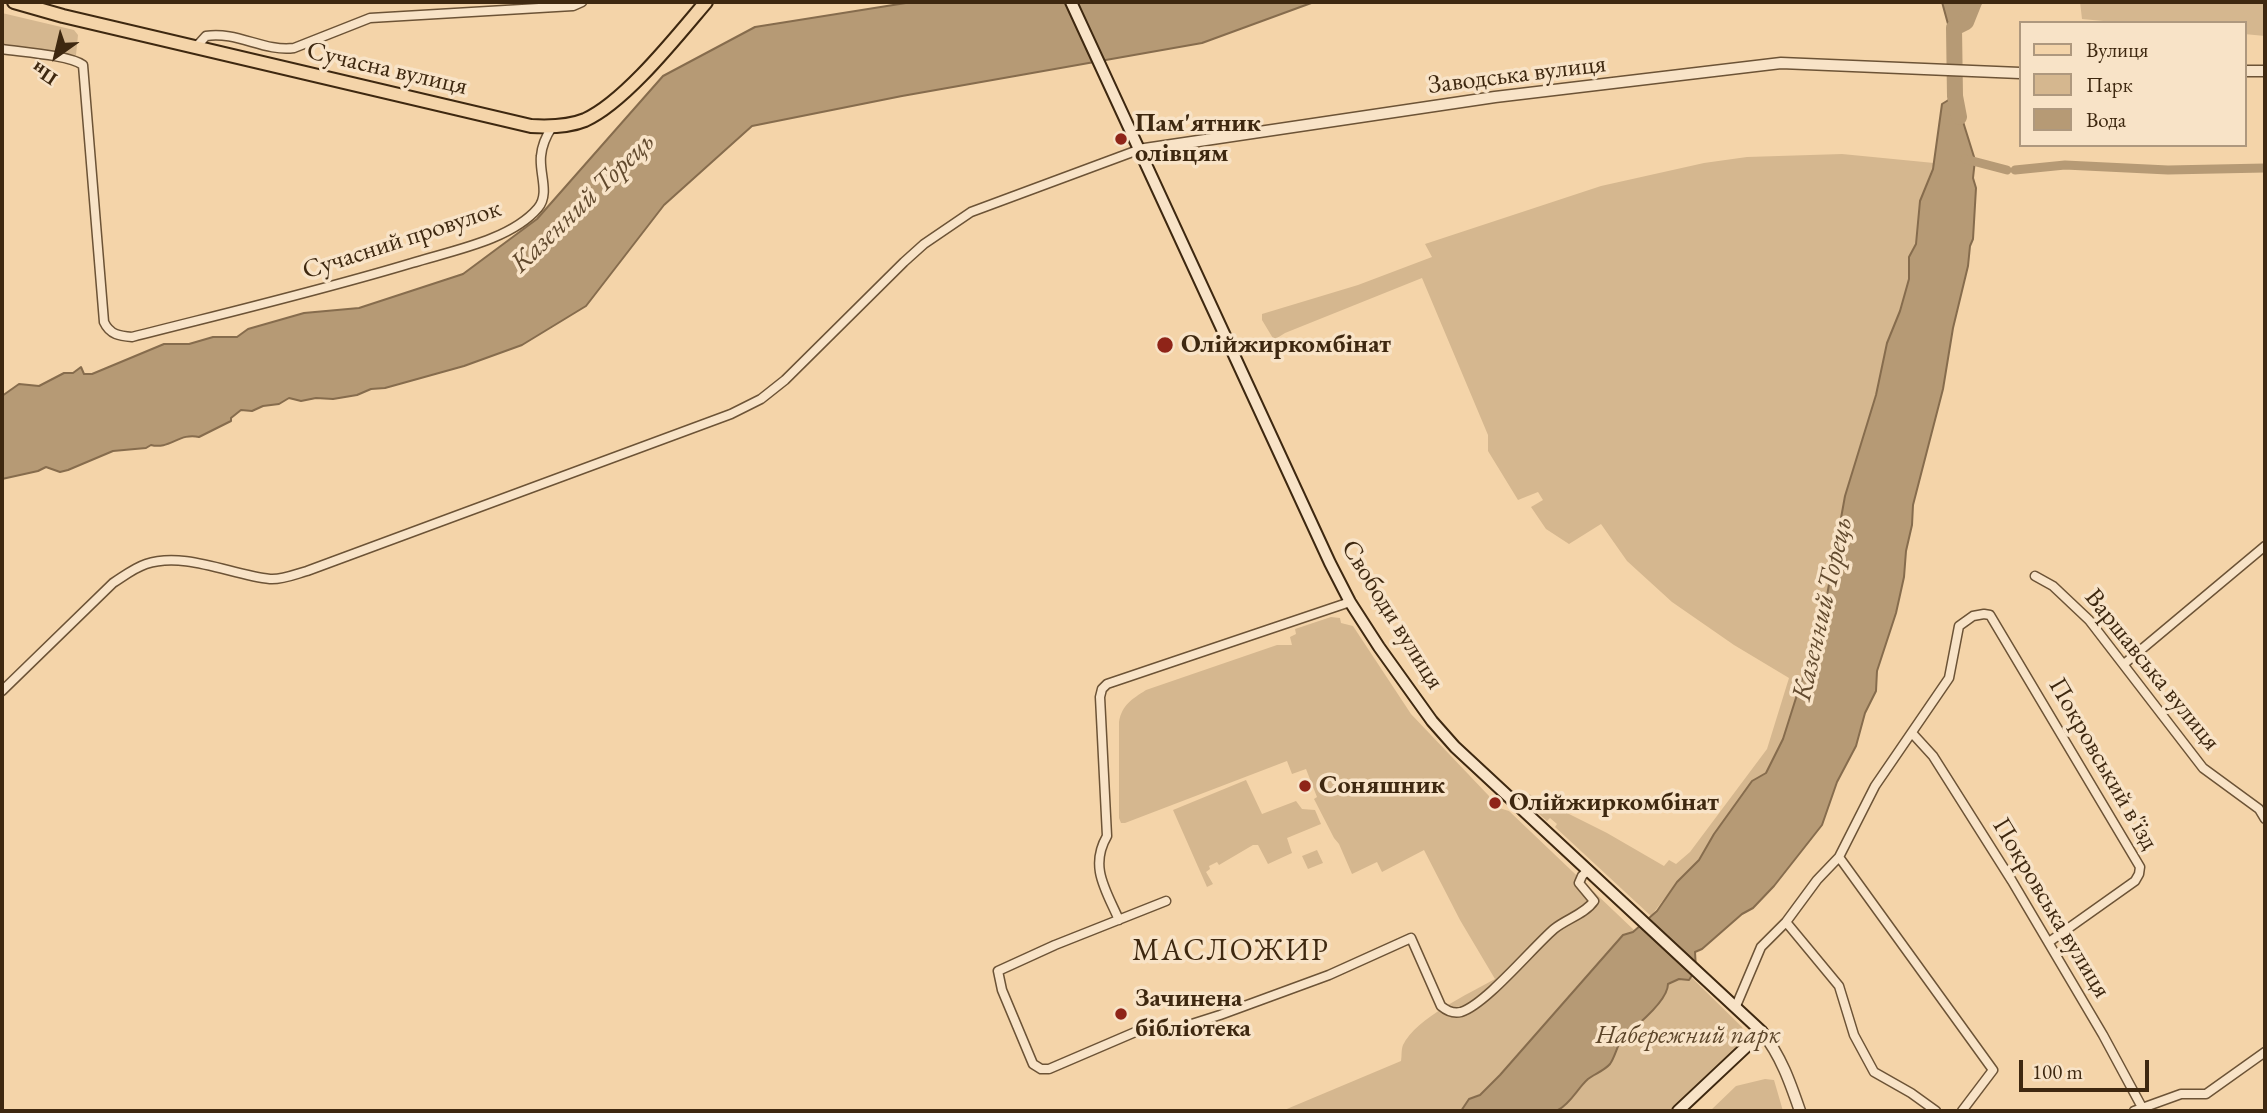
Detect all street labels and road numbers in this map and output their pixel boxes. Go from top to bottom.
street label: Сучасна вулиця [304,35,470,103]
street label: Заводська вулиця [1426,49,1608,101]
street label: Сучасний провулок [299,193,505,287]
street label: Свободи вулиця [1334,535,1450,695]
street label: Варшавська вулиця [2077,583,2227,757]
street label: Покровський в'їзд [2041,672,2165,856]
street label: Покровська вулиця [1985,812,2117,1004]

